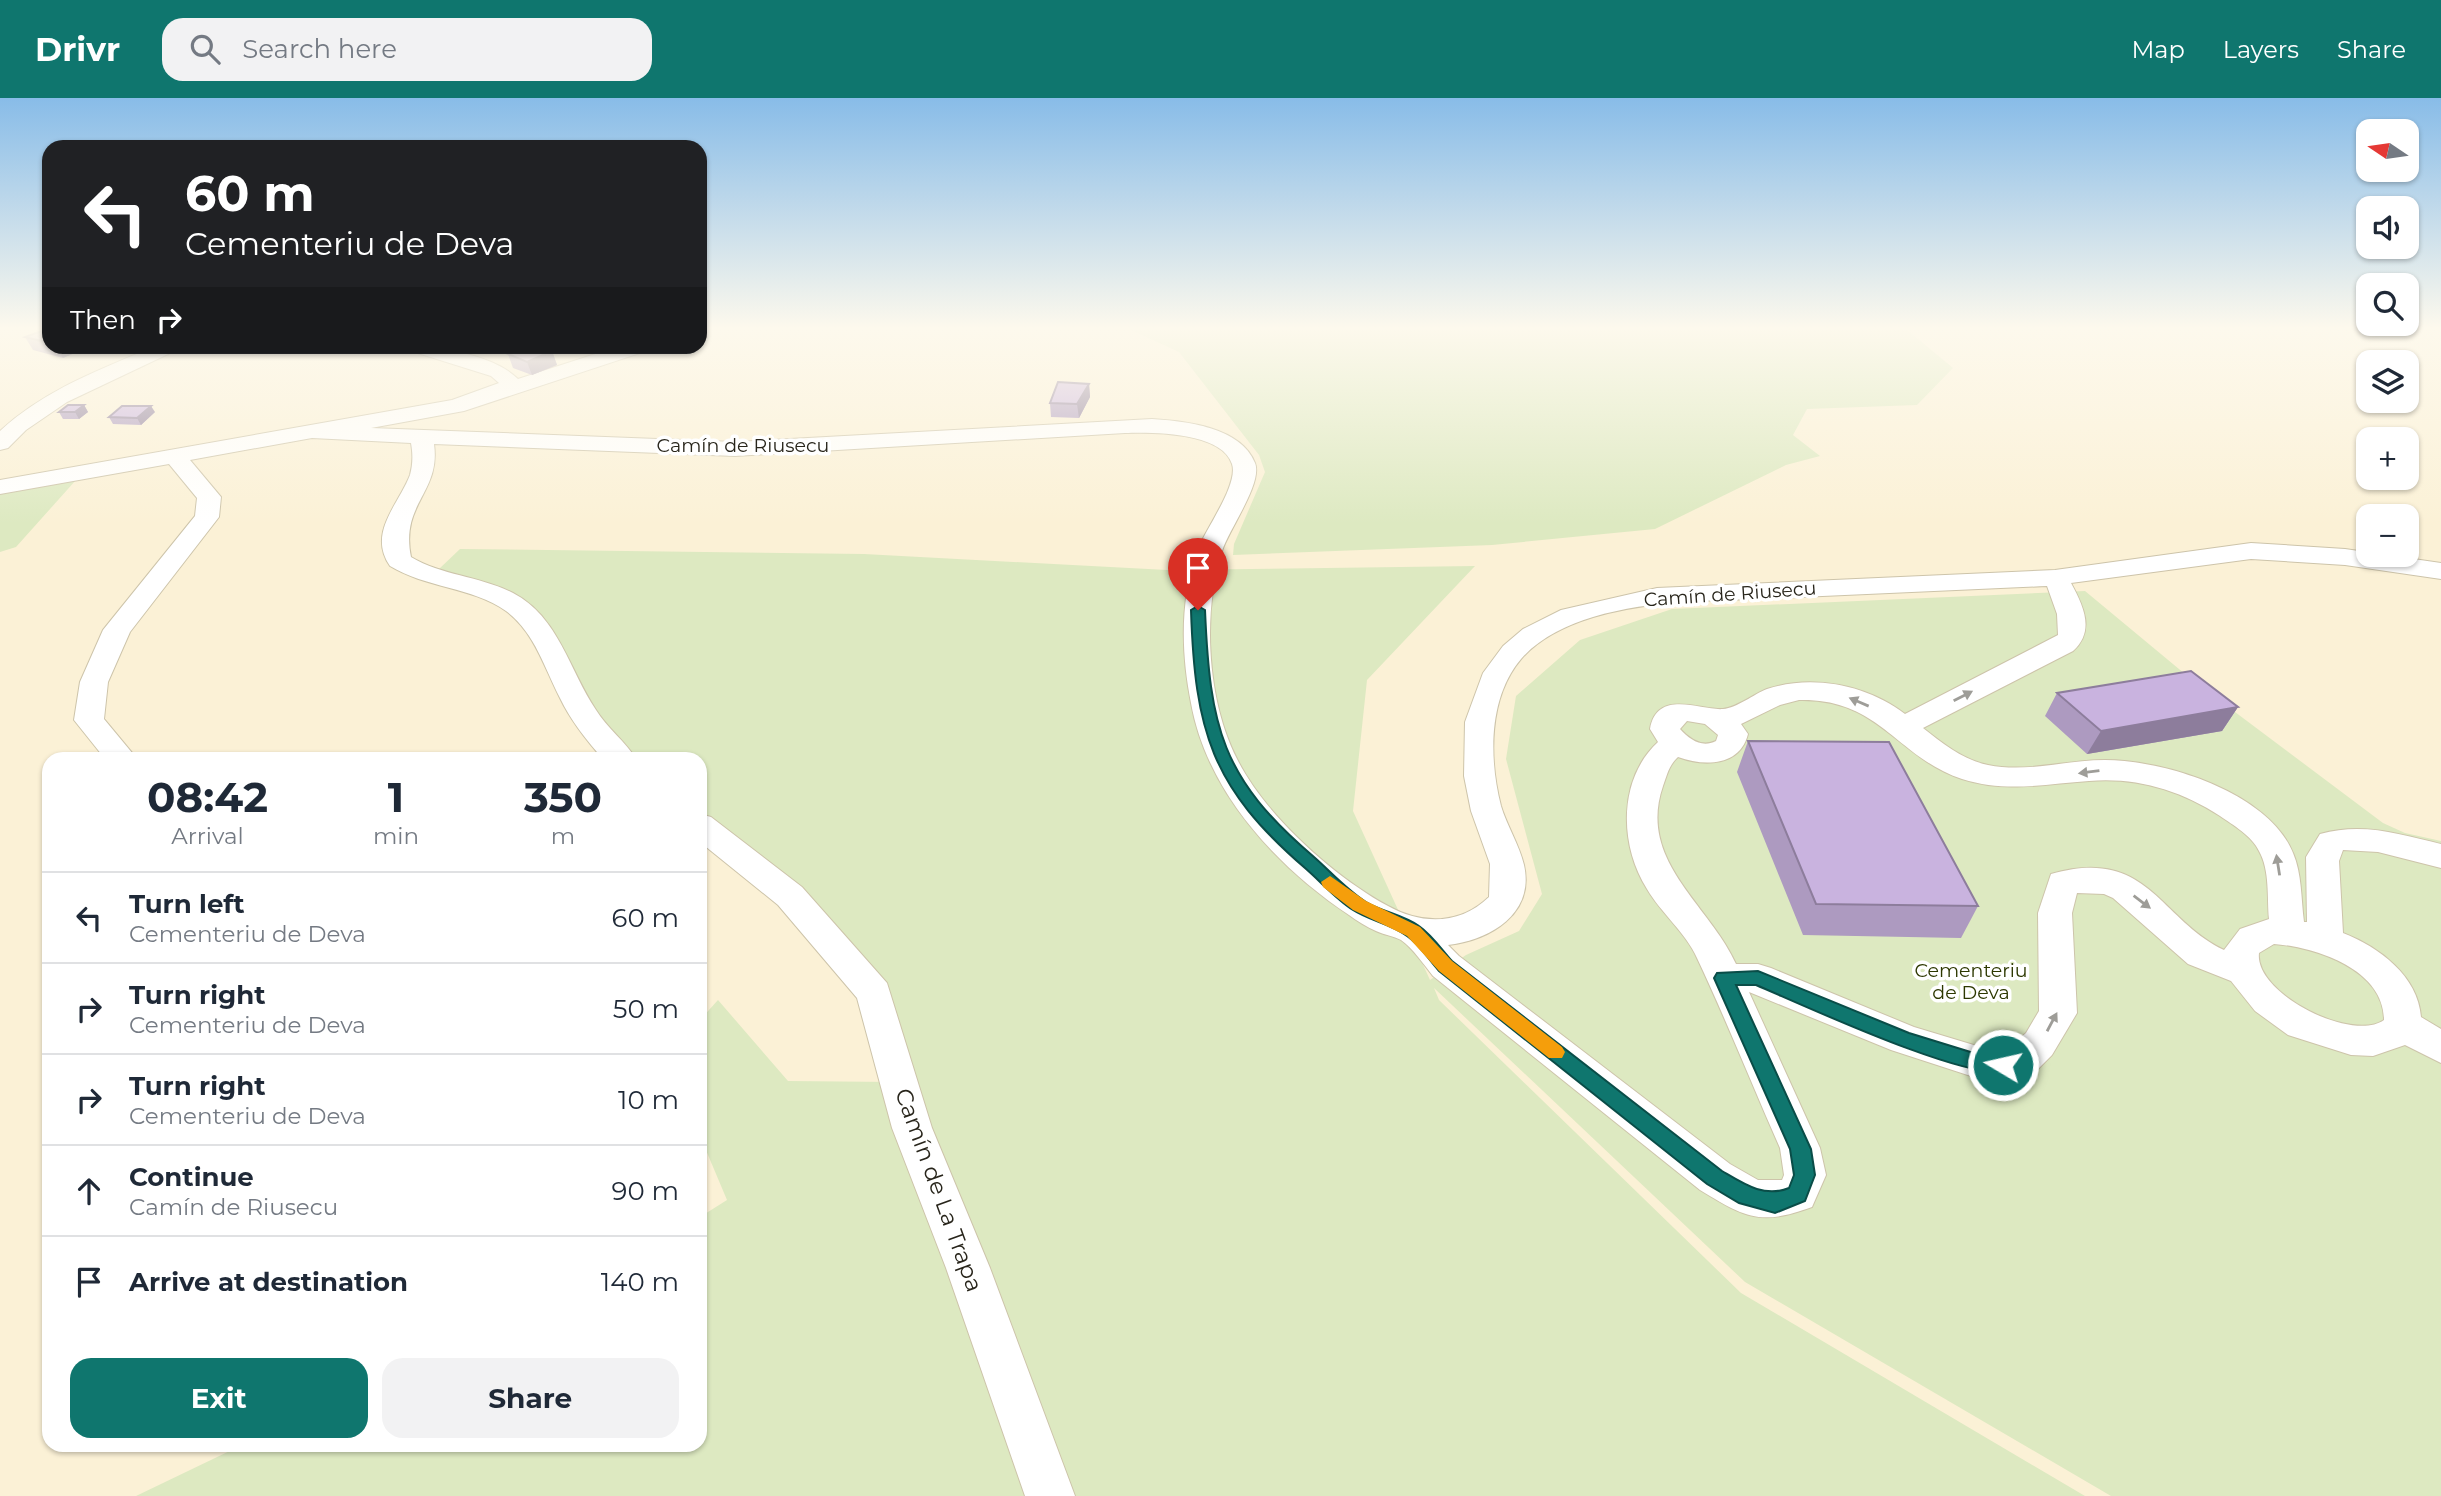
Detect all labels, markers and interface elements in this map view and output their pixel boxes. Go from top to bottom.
search box [162,18,652,81]
text: Drivr [35,29,120,69]
icon: search [186,30,224,68]
text: Search here [242,33,397,65]
text: Map [2131,35,2185,64]
text: Layers [2223,35,2299,64]
text: Share [2337,35,2406,64]
north arrow [2356,119,2418,182]
map controls [2356,119,2419,567]
text: 60 m [185,164,315,223]
icon: left [70,168,161,259]
button: sound [2356,196,2419,259]
text: Cementeriu de Deva [185,224,514,263]
button: search [2356,273,2419,336]
icon: right [150,301,188,339]
text: Then [70,304,136,336]
button: layers [2356,350,2419,413]
button: + [2356,427,2419,490]
street label: Camín de Riusecu [657,434,829,457]
button: − [2356,504,2419,567]
pin [1168,538,1228,610]
icon: arrive [1179,549,1217,587]
street label: Camín de Riusecu [1643,577,1817,611]
one-way arrow [1953,690,1973,702]
one-way arrow [1848,696,1869,707]
one-way arrow [2077,767,2099,778]
text: 08:42 [147,771,268,823]
text: 1 [388,771,404,823]
text: 350 [524,771,602,823]
text: Arrival [171,822,244,850]
text: min [373,822,419,850]
text: m [551,822,575,850]
one-way arrow [2272,854,2283,876]
text: Turn left [129,888,245,920]
one-way arrow [2133,894,2151,909]
icon: left [70,899,108,937]
text: 60 m [612,902,679,934]
text: Cementeriu de Deva [129,920,366,948]
park label: Cementeriu de Deva [1914,959,2028,1004]
text: Turn right [129,979,265,1011]
icon: right [70,990,108,1028]
text: 50 m [613,993,679,1025]
text: Cementeriu de Deva [129,1011,366,1039]
one-way arrow [2046,1012,2058,1032]
position arrow [1966,1028,2040,1102]
text: Turn right [129,1070,265,1102]
icon: right [70,1081,108,1119]
text: 10 m [618,1084,679,1116]
street label: Camín de La Trapa [889,1084,989,1296]
text: Cementeriu de Deva [129,1102,366,1130]
text: Continue [129,1161,254,1193]
icon: ahead [70,1172,108,1210]
text: 90 m [612,1175,679,1207]
text: Camín de Riusecu [129,1193,338,1221]
icon: arrive [70,1263,108,1301]
text: Arrive at destination [129,1266,408,1298]
text: 140 m [601,1266,679,1298]
button: Exit [70,1358,368,1438]
button: Share [382,1358,679,1438]

